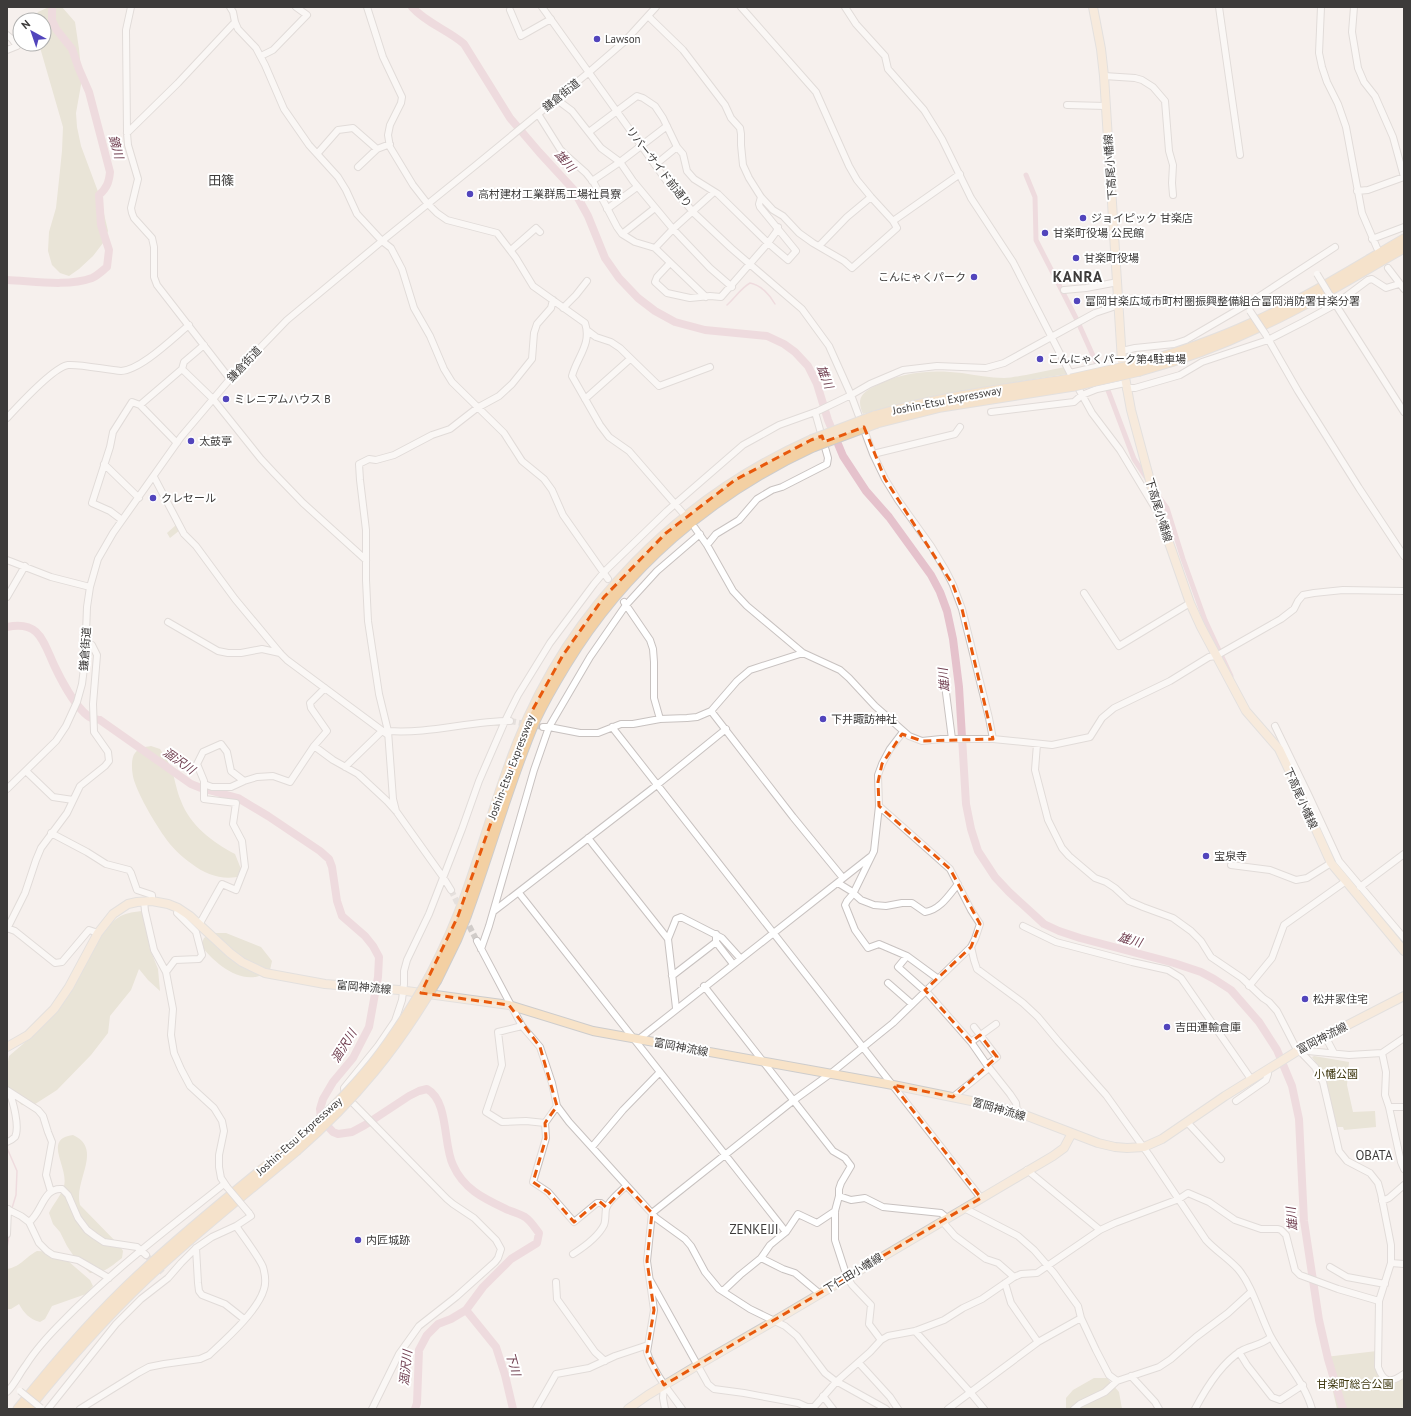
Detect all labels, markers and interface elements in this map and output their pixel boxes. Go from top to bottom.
north arrow [12,12,52,52]
text: N [18,17,33,32]
place label: Lawson [605,32,641,46]
marker: Lawson [592,34,602,44]
street label: 鎌倉街道 [539,76,583,114]
street label: リバーサイド前通り [623,124,695,210]
water label: 鏑川 [106,133,127,162]
street label: 下高尾小幡線 [1101,134,1119,200]
water label: 雄川 [552,147,580,176]
district label: 田篠 [208,172,234,189]
place label: 高村建材工業群馬工場社員寮 [478,187,621,201]
marker: 高村建材工業群馬工場社員寮 [465,189,475,199]
place label: ジョイピック 甘楽店 [1091,211,1193,225]
marker: ジョイピック 甘楽店 [1078,213,1088,223]
place label: 甘楽町役場 公民館 [1053,226,1144,240]
marker: 甘楽町役場 公民館 [1040,228,1050,238]
place label: 甘楽町役場 [1084,251,1139,265]
marker: 甘楽町役場 [1071,253,1081,263]
district label: KANRA [1053,267,1103,286]
place label: こんにゃくパーク [878,270,966,284]
marker: こんにゃくパーク [969,272,979,282]
place label: 富岡甘楽広域市町村圏振興整備組合富岡消防署甘楽分署 [1085,294,1360,308]
marker: 富岡甘楽広域市町村圏振興整備組合富岡消防署甘楽分署 [1072,296,1082,306]
street label: 鎌倉街道 [224,343,264,385]
place label: こんにゃくパーク第4駐車場 [1048,352,1186,366]
marker: こんにゃくパーク第4駐車場 [1035,354,1045,364]
water label: 雄川 [814,363,838,393]
street label: Joshin-Etsu Expressway [890,382,1003,418]
place label: ミレニアムハウス B [234,392,331,406]
marker: ミレニアムハウス B [221,394,231,404]
place label: 太鼓亭 [199,434,232,448]
marker: 太鼓亭 [186,436,196,446]
street label: 下高尾小幡線 [1143,476,1175,544]
place label: クレセール [161,491,216,505]
marker: クレセール [148,493,158,503]
street label: 鎌倉街道 [76,627,94,671]
water label: 雄川 [935,665,952,693]
street label: Joshin-Etsu Expressway [484,712,538,822]
place label: 下井諏訪神社 [831,712,897,726]
marker: 下井諏訪神社 [818,714,828,724]
water label: 涸沢川 [160,744,200,778]
street label: 下高尾小幡線 [1281,765,1321,831]
place label: 宝泉寺 [1214,849,1247,863]
marker: 宝泉寺 [1201,851,1211,861]
water label: 雄川 [1117,929,1146,951]
street label: 富岡神流線 [336,978,392,996]
place label: 松井家住宅 [1313,992,1368,1006]
marker: 松井家住宅 [1300,994,1310,1004]
street label: 富岡神流線 [1294,1019,1350,1057]
place label: 吉田運輸倉庫 [1175,1020,1241,1034]
marker: 吉田運輸倉庫 [1162,1022,1172,1032]
water label: 涸沢川 [328,1025,361,1065]
street label: 富岡神流線 [653,1035,709,1059]
park label: 小幡公園 [1314,1067,1358,1081]
street label: Joshin-Etsu Expressway [252,1093,345,1179]
street label: 富岡神流線 [971,1095,1027,1123]
district label: OBATA [1355,1147,1393,1164]
water label: 雄川 [1283,1204,1300,1232]
district label: ZENKEIJI [729,1221,779,1238]
place label: 内匠城跡 [366,1233,410,1247]
marker: 内匠城跡 [353,1235,363,1245]
street label: 下仁田小幡線 [821,1250,885,1296]
water label: 涸沢川 [396,1347,415,1387]
water label: 下川 [503,1350,524,1379]
park label: 甘楽町総合公園 [1317,1377,1394,1391]

